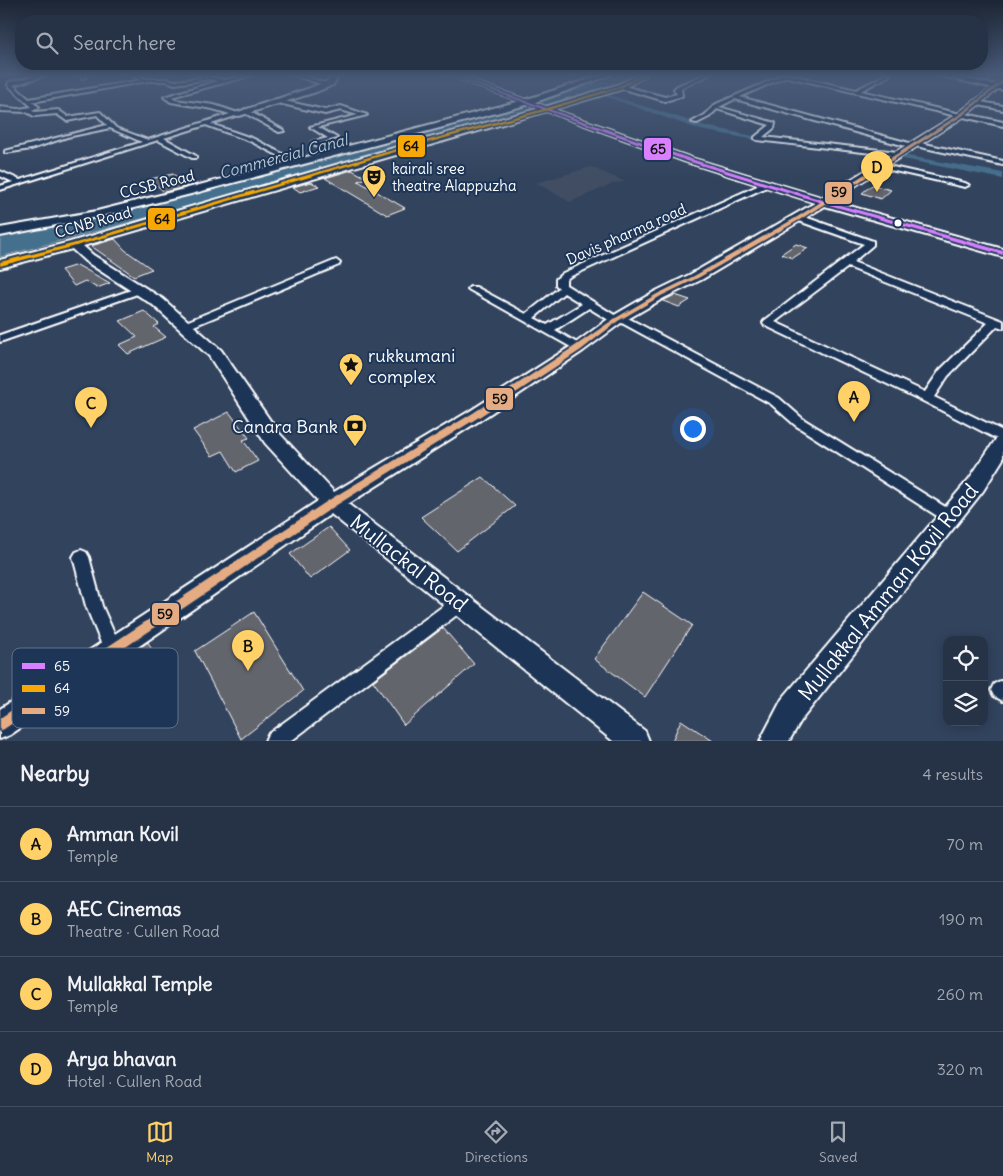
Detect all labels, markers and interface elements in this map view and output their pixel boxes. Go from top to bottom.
search box [15,15,988,70]
icon: search [33,29,61,57]
text: Search here [73,31,176,55]
water label: Commercial Canal [217,129,352,183]
line badge: 64 [397,134,426,158]
text: 64 [403,137,419,155]
line badge: 65 [643,137,672,161]
text: 65 [650,140,666,158]
pin: D [861,151,893,192]
place label: kairali sree theatre Alappuzha [392,159,517,195]
theatre icon: kairali sree theatre Alappuzha [361,164,387,198]
street label: CCSB Road [118,166,197,202]
line badge: 59 [824,181,853,205]
text: 59 [831,183,847,201]
street label: Davis pharma road [563,199,689,269]
street label: CCNB Road [53,202,133,242]
line badge: 64 [147,207,176,231]
text: 64 [154,210,170,228]
unlabelled marker [893,218,903,228]
place label: rukkumani complex [368,344,455,388]
place icon: rukkumani complex [338,352,364,386]
pin: A [838,381,870,422]
pin: C [75,387,107,428]
line badge: 59 [485,387,514,411]
text: 59 [492,390,508,408]
bank icon: Canara Bank [342,413,368,447]
place label: Canara Bank [232,415,338,438]
your location [680,416,706,442]
street label: Mullakkal Amman Kovil Road [792,478,984,706]
street label: Mullackal Road [344,508,474,618]
line badge: 59 [151,602,180,626]
text: 59 [157,605,173,623]
pin: B [232,630,264,671]
map controls [943,636,988,726]
button: locate [943,636,988,681]
legend [12,648,178,728]
text: 65 [54,657,70,675]
text: 64 [54,679,70,697]
button: layers [943,681,988,726]
text: 59 [54,702,70,720]
text: Nearby [20,760,90,787]
text: 4 results [922,764,983,784]
text: Amman Kovil [67,822,179,846]
text: A [31,834,41,854]
text: 70 m [947,834,983,854]
text: Temple [67,846,118,866]
text: AEC Cinemas [67,897,181,921]
text: B [31,909,41,929]
text: 190 m [939,909,983,929]
text: Theatre · Cullen Road [67,921,220,941]
text: Mullakkal Temple [67,972,212,996]
text: C [31,984,41,1004]
text: 260 m [937,984,983,1004]
text: Temple [67,996,118,1016]
text: Arya bhavan [67,1047,176,1071]
text: D [30,1059,42,1079]
text: 320 m [937,1059,983,1079]
text: Hotel · Cullen Road [67,1071,202,1091]
tab: Map [146,1118,174,1166]
tab: Directions [465,1118,528,1166]
tab: Saved [819,1118,857,1166]

